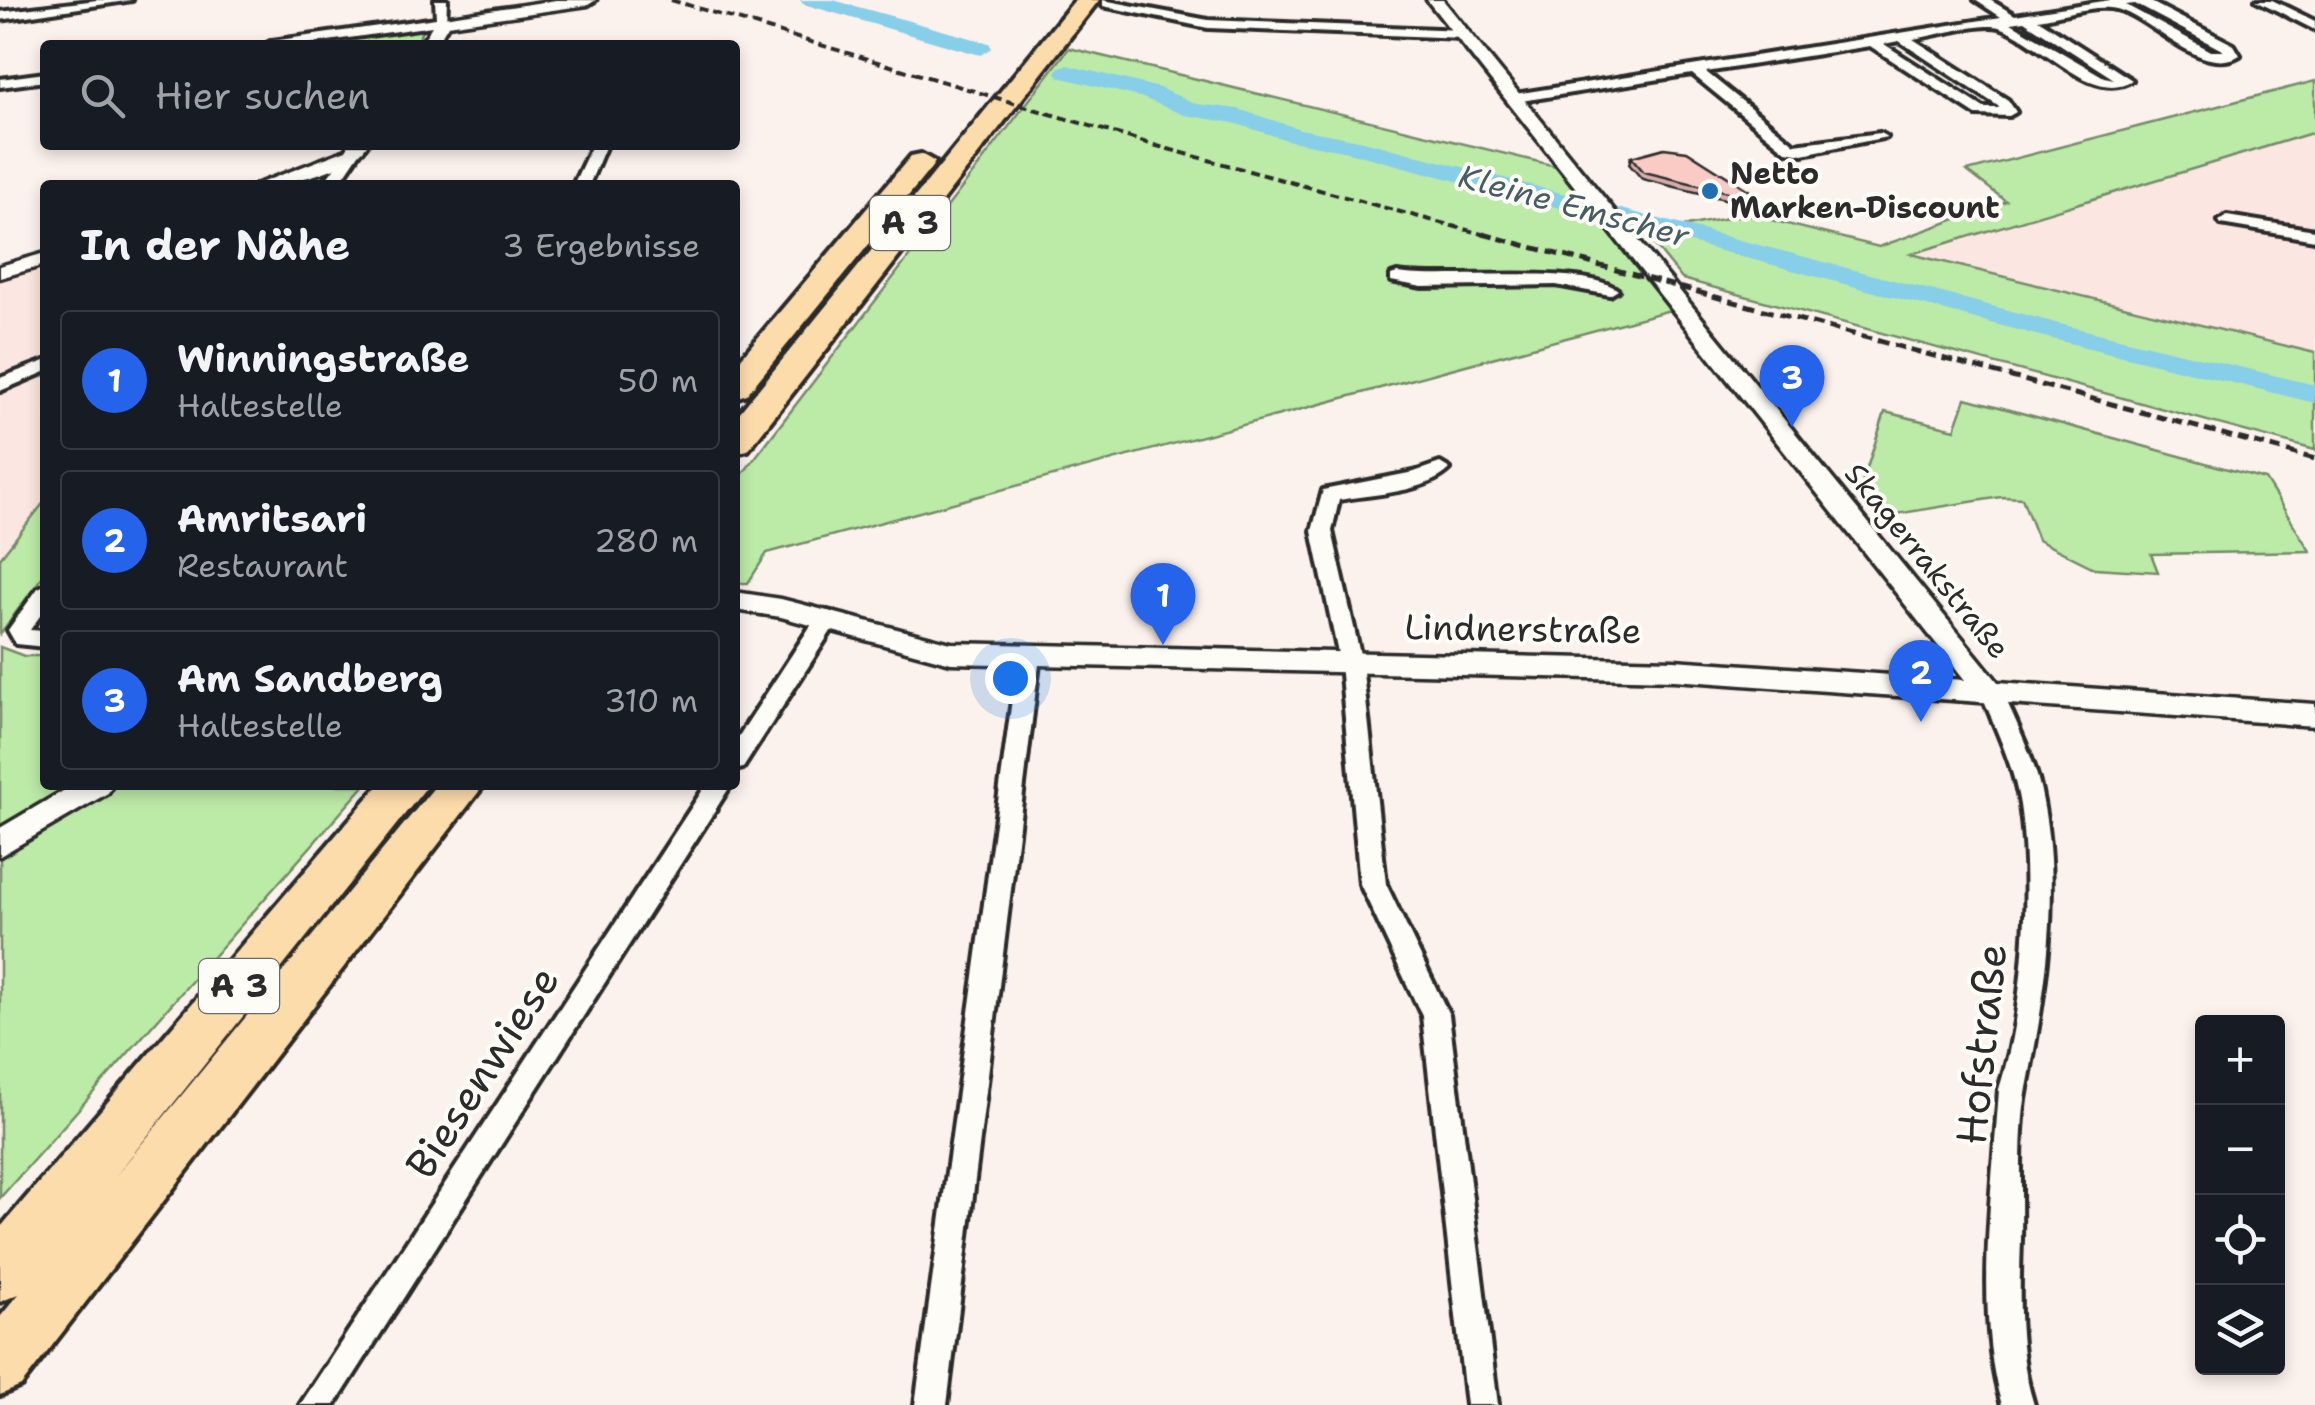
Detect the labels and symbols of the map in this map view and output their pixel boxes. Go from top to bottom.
place label: Netto Marken-Discount [1730,153,2000,228]
water label: Kleine Emscher [1454,154,1695,257]
marker: Netto Marken-Discount [1699,180,1721,202]
road number: A 3 [870,196,950,250]
pin: 3 [1760,344,1824,427]
street label: Skagerrakstraße [1836,454,2019,667]
pin: 1 [1130,562,1196,645]
street label: Lindnerstraße [1404,603,1642,654]
pin: 2 [1888,640,1954,722]
your location [985,653,1036,704]
street label: Hofstraße [1943,941,2019,1147]
street label: Biesenwiese [392,955,572,1189]
road number: A 3 [199,959,279,1013]

